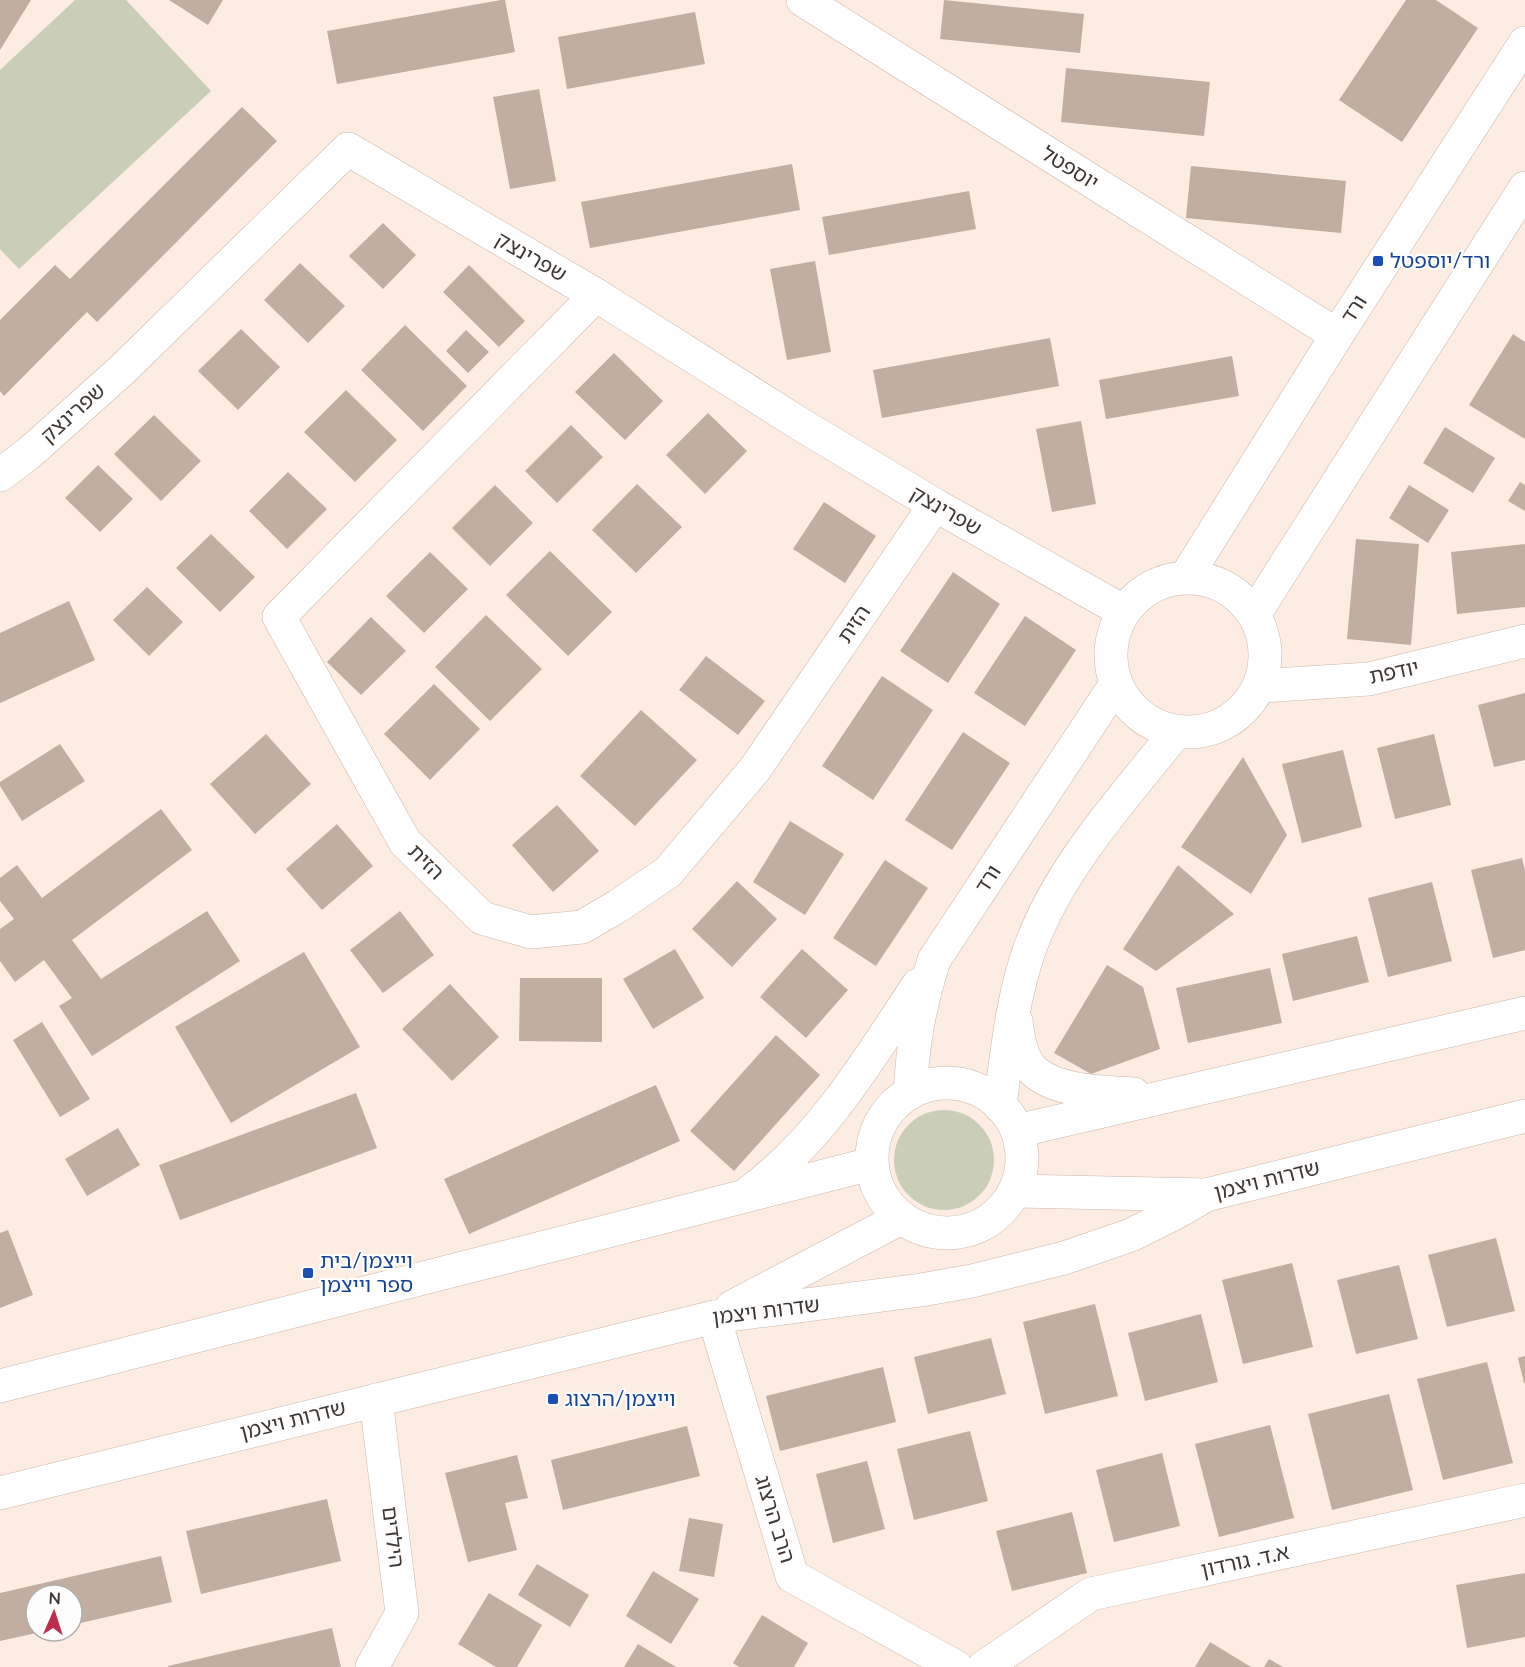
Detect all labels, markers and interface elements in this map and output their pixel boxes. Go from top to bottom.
street label: יוספטל [1038,140,1104,194]
street label: שפרינצק [492,225,572,286]
place label: ורד/יוספטל [1390,247,1490,272]
marker: ורד/יוספטל [1371,254,1385,268]
street label: ורד [1335,289,1371,327]
street label: שפרינצק [35,377,109,447]
street label: שפרינצק [907,479,987,540]
street label: הזית [831,599,874,647]
street label: יודפת [1367,653,1421,688]
street label: הזית [404,838,450,884]
street label: ורד [969,859,1005,897]
street label: שדרות ויצמן [1211,1153,1322,1204]
place label: וייצמן/בית ספר וייצמן [320,1247,413,1296]
marker: וייצמן/בית ספר וייצמן [301,1266,315,1280]
street label: שדרות ויצמן [711,1291,821,1328]
place label: וייצמן/הרצוג [565,1385,676,1410]
marker: וייצמן/הרצוג [546,1392,560,1406]
street label: שדרות ויצמן [237,1393,348,1444]
street label: הרב הרצוג [751,1472,802,1566]
street label: הילדים [378,1505,411,1569]
street label: א.ד. גורדון [1198,1538,1291,1581]
north arrow [24,1583,84,1643]
text: N [48,1588,61,1607]

